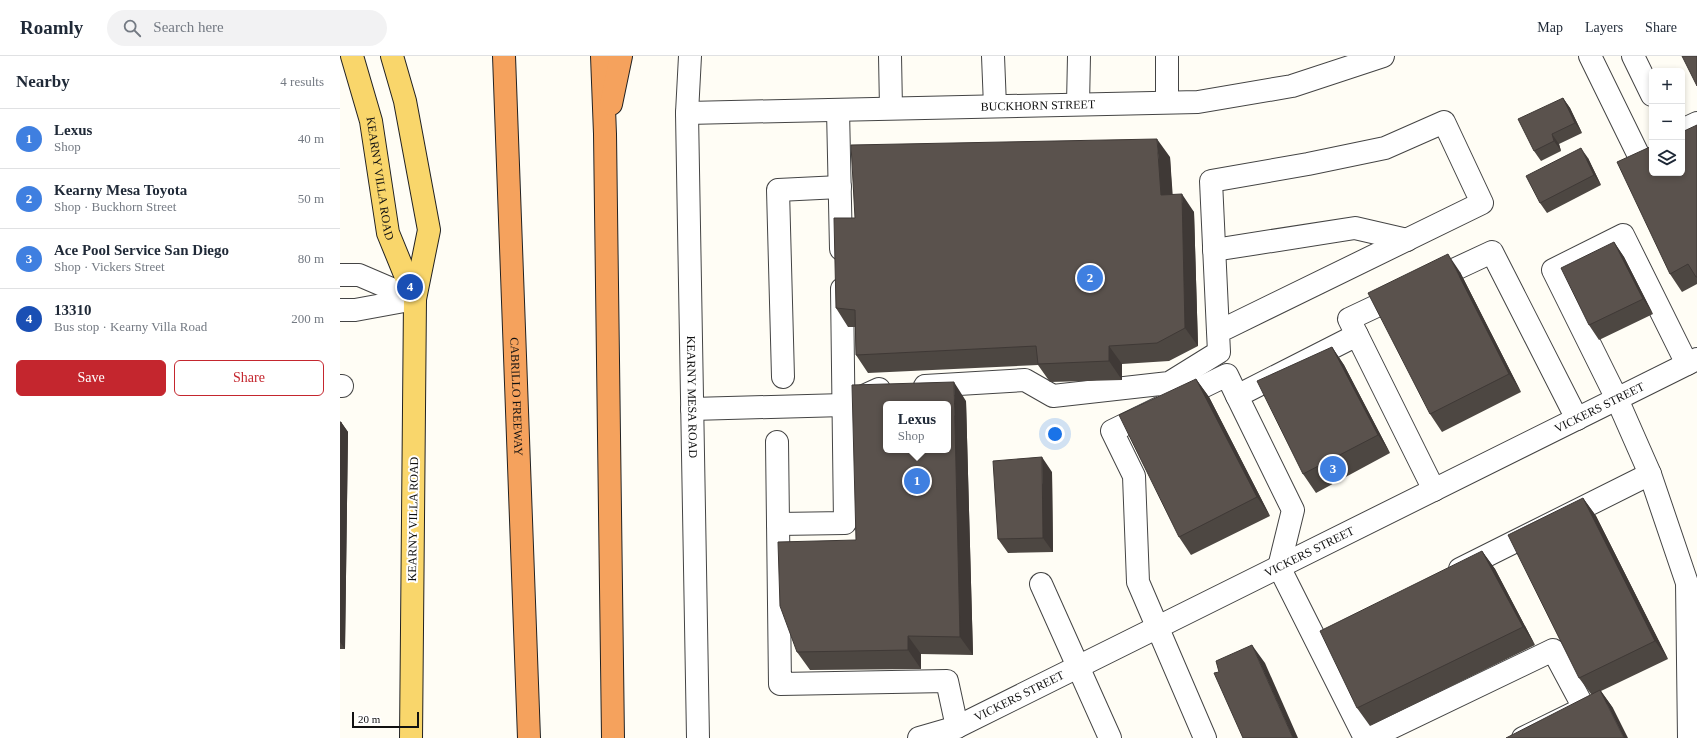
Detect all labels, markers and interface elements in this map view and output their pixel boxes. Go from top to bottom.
search box [107,10,387,46]
text: Roamly [20,17,83,38]
icon: search [121,17,143,39]
text: Search here [153,19,224,35]
text: Map [1537,20,1563,35]
text: Layers [1585,20,1623,35]
text: Share [1645,20,1677,35]
map controls [1649,68,1685,176]
button: + [1649,68,1685,104]
text: Nearby [16,72,70,91]
text: 4 results [280,74,324,89]
street label: BUCKHORN STREET [981,97,1096,114]
button: − [1649,104,1685,140]
street label: KEARNY VILLA ROAD [363,116,397,243]
text: Lexus [54,122,92,138]
text: 1 [26,131,32,146]
text: 40 m [298,131,324,146]
text: Shop [54,139,81,154]
button: layers [1649,140,1685,176]
text: Kearny Mesa Toyota [54,182,187,198]
text: 2 [26,191,32,206]
text: 50 m [298,191,324,206]
text: Shop · Buckhorn Street [54,199,176,214]
text: Ace Pool Service San Diego [54,242,229,258]
text: 3 [26,251,32,266]
text: 80 m [298,251,324,266]
text: Shop · Vickers Street [54,259,165,274]
pin: 2 [1077,263,1103,293]
pin: 4 [397,272,423,302]
text: 13310 [54,302,92,318]
text: 4 [26,311,32,326]
text: 200 m [291,311,324,326]
text: Bus stop · Kearny Villa Road [54,319,207,334]
street label: KEARNY MESA ROAD [684,336,700,458]
street label: CABRILLO FREEWAY [507,337,526,457]
button: Save [16,360,166,396]
button: Share [174,360,324,396]
street label: VICKERS STREET [1552,379,1647,436]
popup [883,401,951,453]
text: Lexus [898,411,936,427]
your location [1045,424,1065,444]
text: Shop [898,428,925,443]
pin: 3 [1320,454,1346,484]
street label: KEARNY VILLA ROAD [405,456,421,581]
pin: 1 [904,466,930,496]
street label: VICKERS STREET [1262,523,1357,580]
street label: VICKERS STREET [972,668,1067,724]
scale bar [352,710,419,729]
text: 20 m [358,713,380,725]

